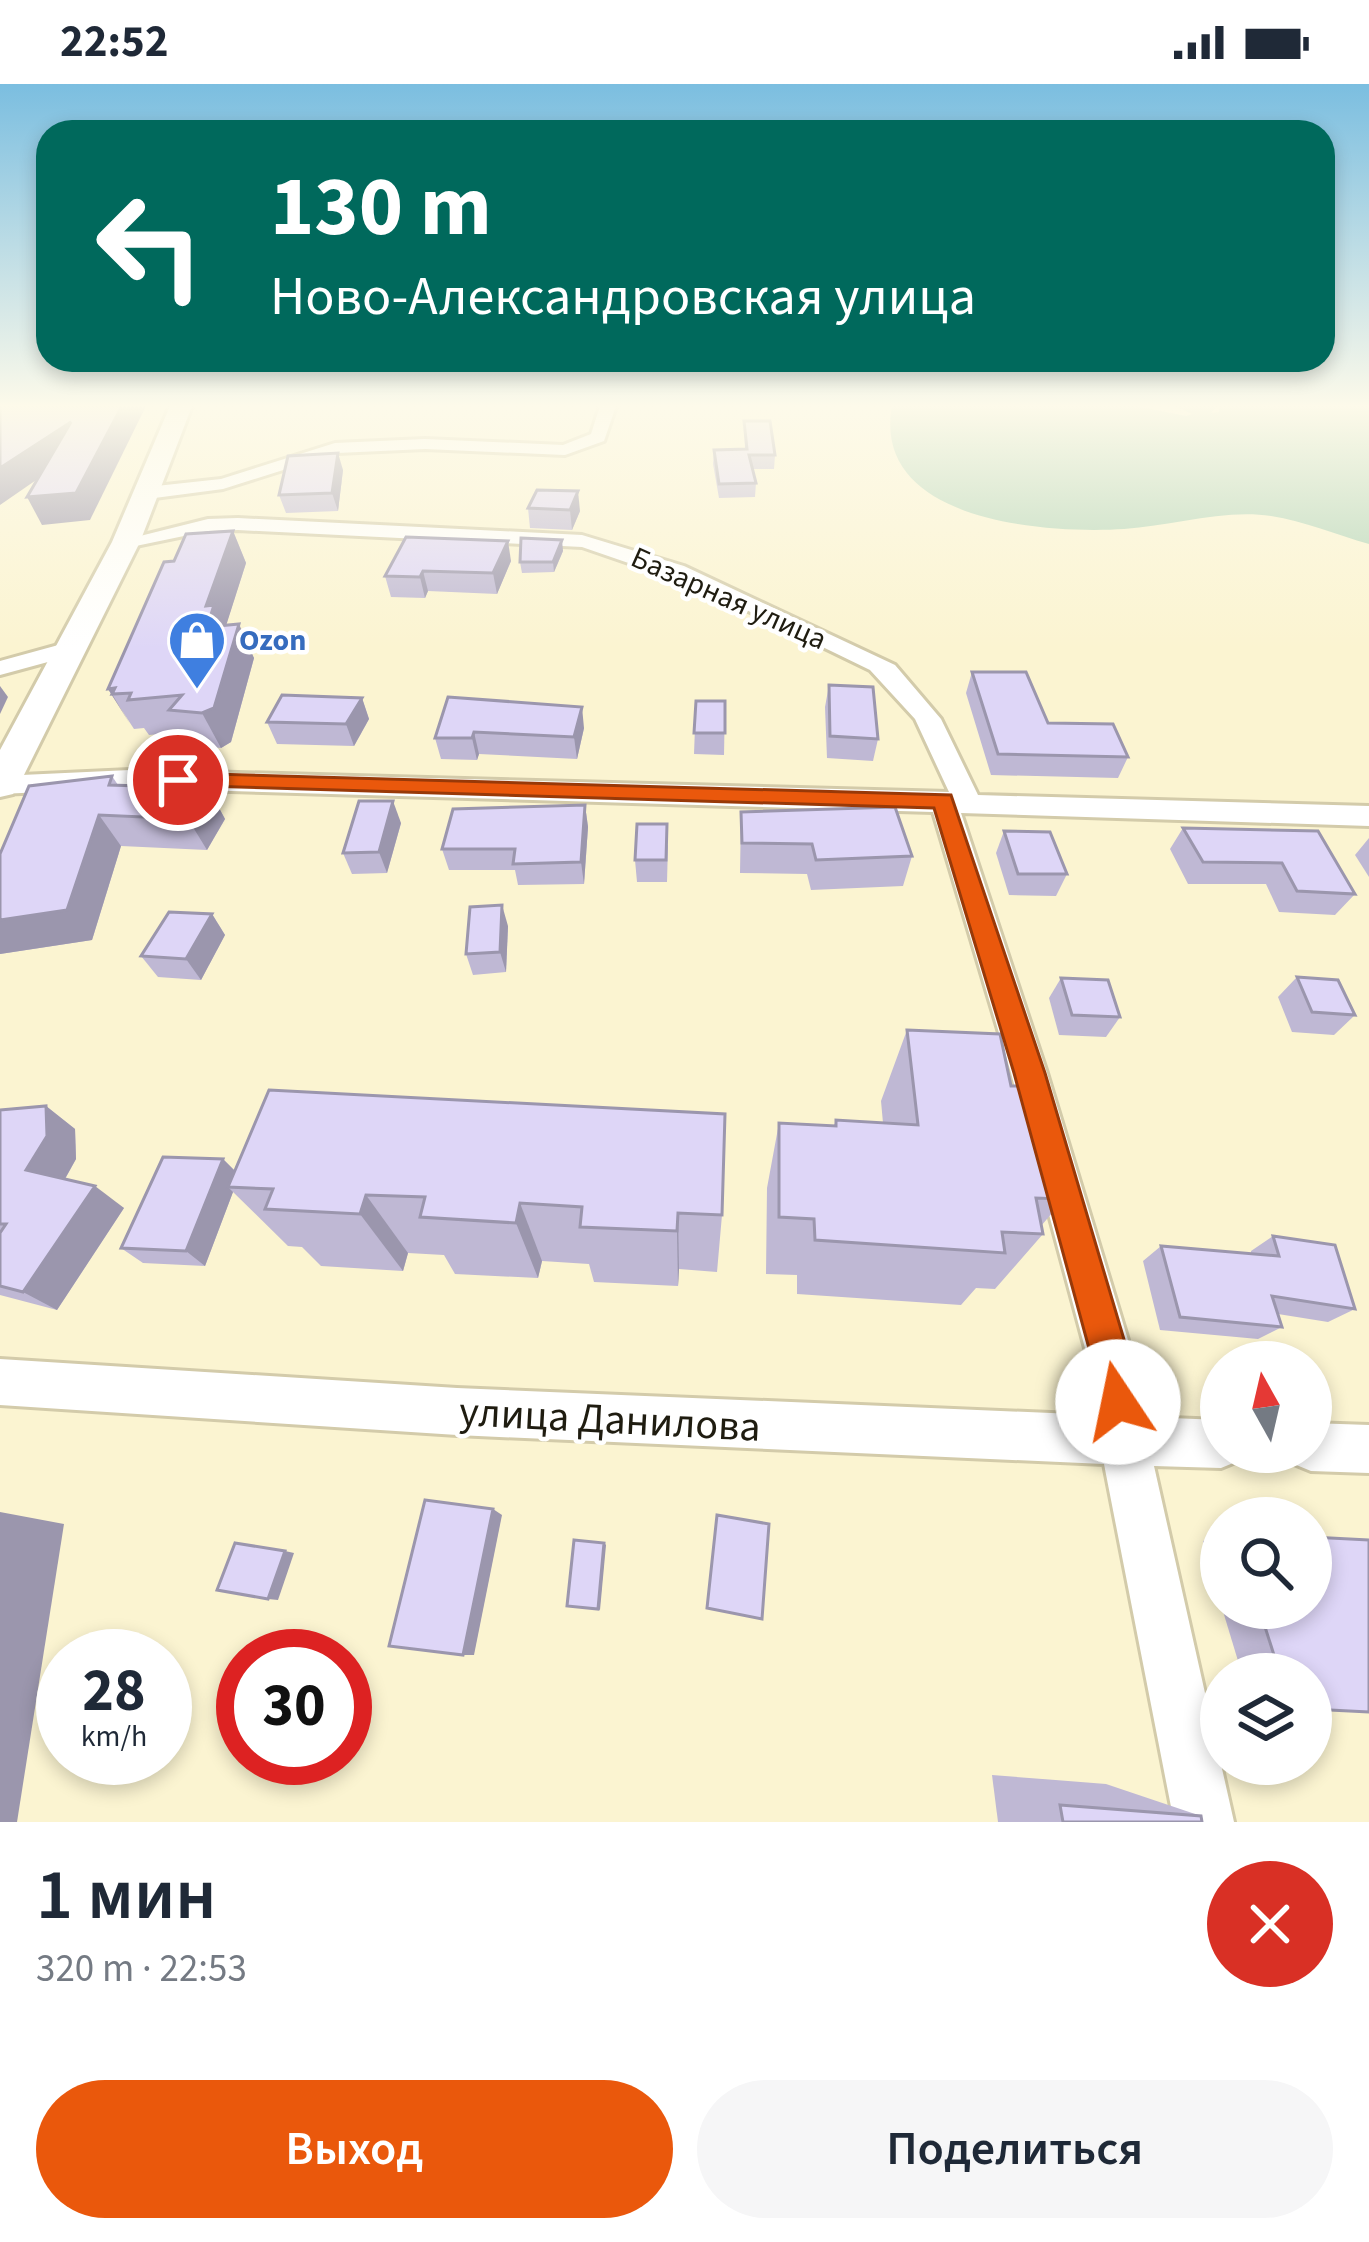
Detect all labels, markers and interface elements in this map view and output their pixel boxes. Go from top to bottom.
text: 22:52 [60,10,169,74]
text: 130 m [270,148,492,268]
icon: left [72,168,228,324]
text: Ново-Александровская улица [270,259,976,336]
street label: Базарная улица [624,536,833,661]
shop icon: Ozon [166,609,228,691]
place label: Ozon [239,619,306,662]
pin [127,729,229,831]
icon: arrive [145,747,211,813]
position arrow [1055,1339,1181,1465]
north arrow [1200,1341,1332,1473]
map controls [1200,1341,1332,1785]
street label: улица Данилова [458,1382,762,1458]
button: search [1200,1497,1332,1629]
speed limit sign: 30 [216,1629,372,1785]
text: 28 [82,1649,146,1734]
button: layers [1200,1653,1332,1785]
text: km/h [81,1715,147,1758]
text: 1 мин [36,1844,216,1947]
button: close [1207,1861,1333,1987]
text: 320 m · 22:53 [36,1941,247,1997]
button: Выход [36,2080,673,2218]
button: Поделиться [697,2080,1333,2218]

